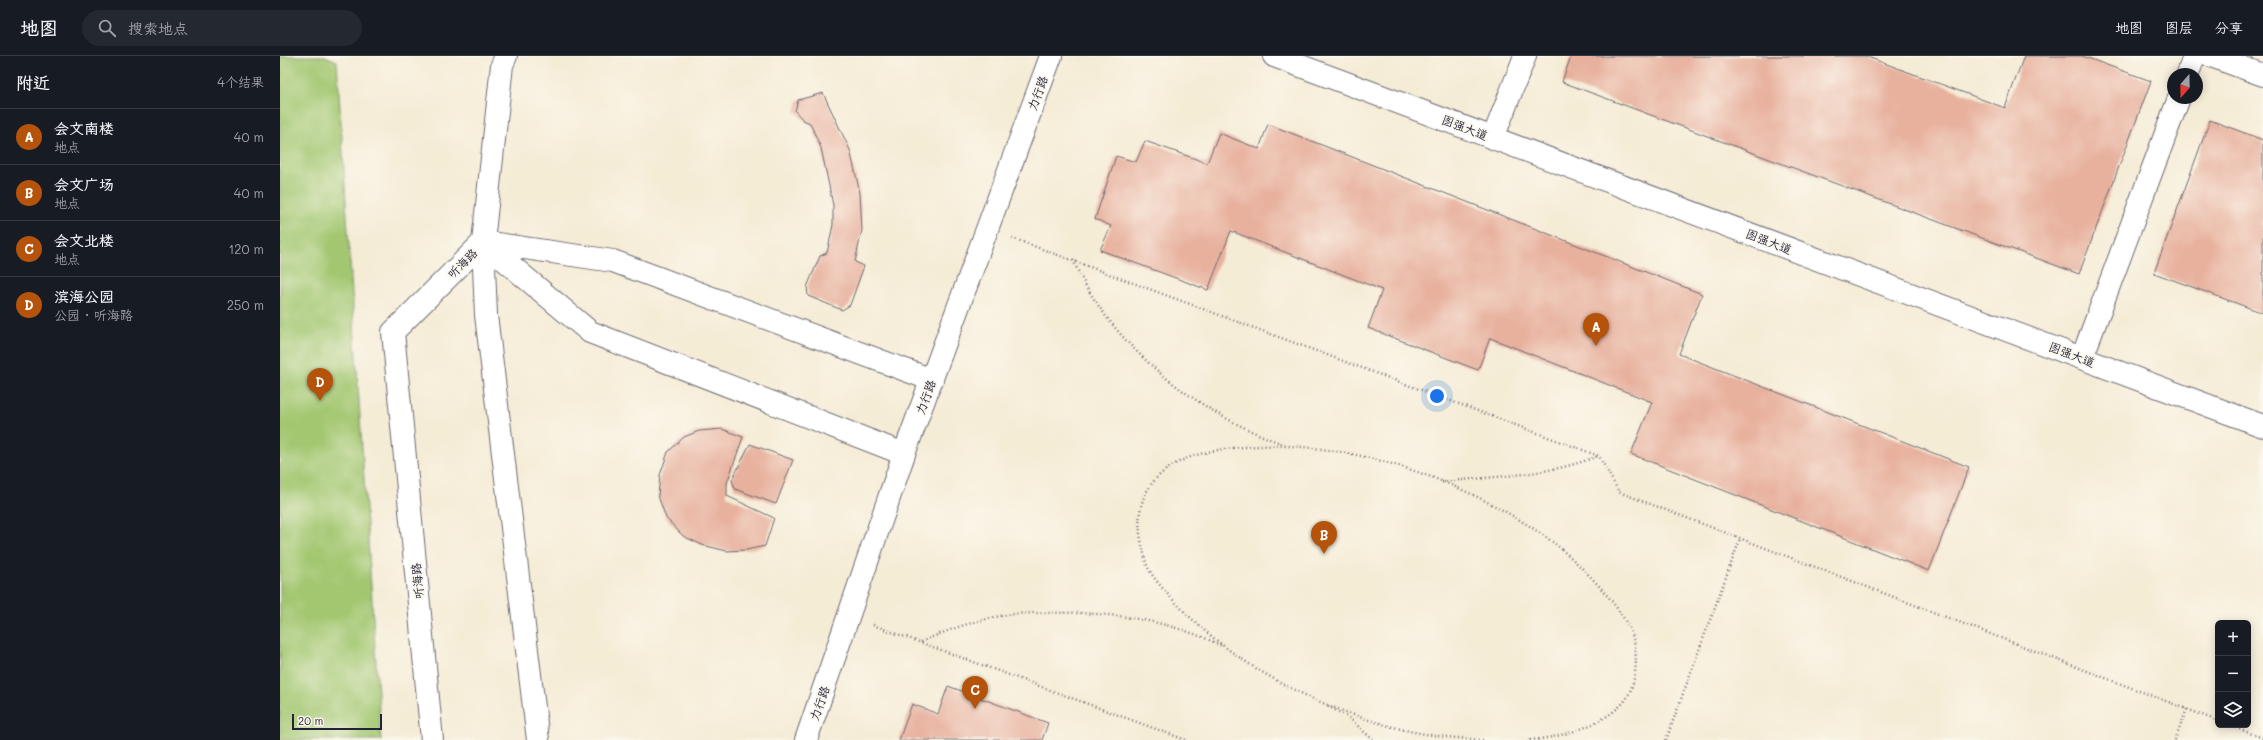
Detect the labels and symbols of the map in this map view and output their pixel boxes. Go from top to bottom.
north arrow [2167,68,2203,104]
street label: 力行路 [1023,73,1051,113]
street label: 图强大道 [1440,111,1490,143]
street label: 图强大道 [1744,225,1794,257]
street label: 听海路 [444,245,480,281]
pin: A [1583,313,1609,346]
street label: 图强大道 [2047,338,2097,370]
pin: D [307,368,333,401]
street label: 力行路 [911,377,939,417]
your location [1427,386,1447,406]
pin: B [1311,521,1337,554]
street label: 听海路 [407,562,427,600]
pin: C [962,676,988,709]
street label: 力行路 [806,683,832,723]
scale bar [292,712,382,731]

